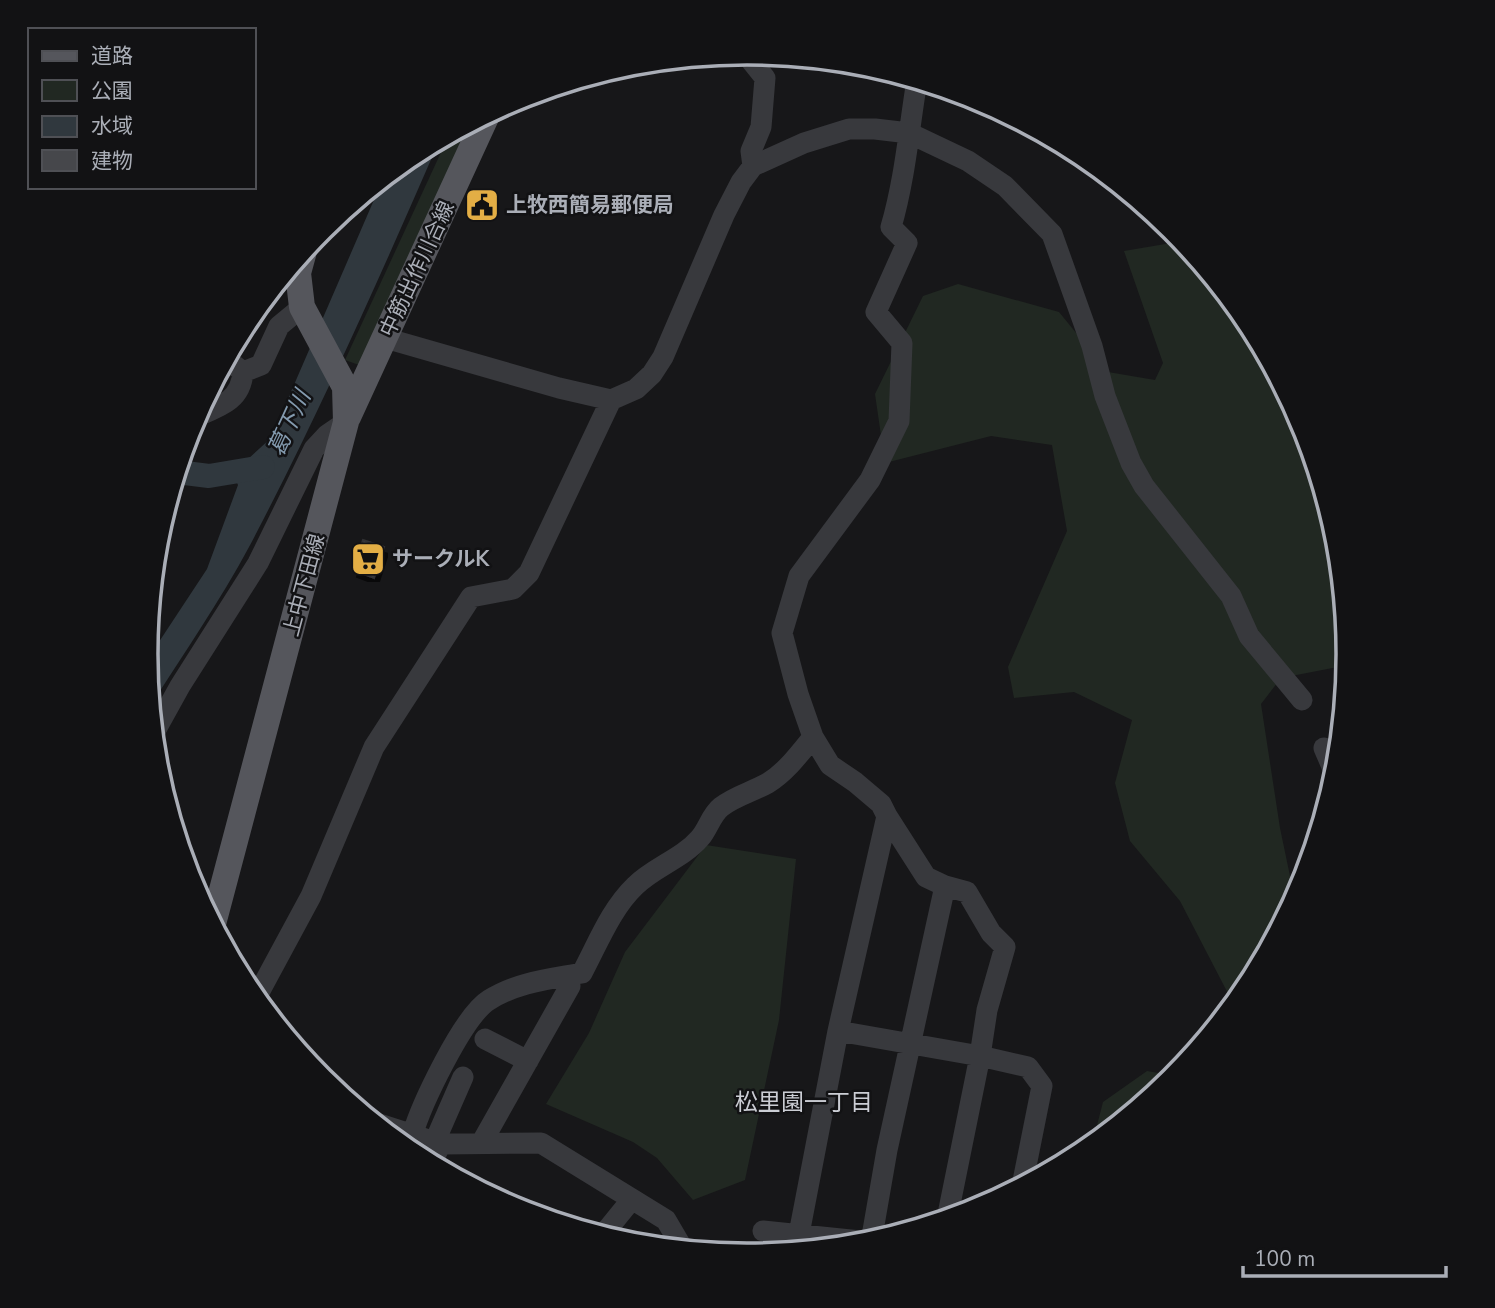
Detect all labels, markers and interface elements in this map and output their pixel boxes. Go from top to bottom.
legend [28,28,256,189]
text: 道路 [91,42,133,70]
text: 公園 [91,77,133,105]
text: 水域 [91,112,133,140]
text: 建物 [91,147,133,175]
public building icon: 上牧西簡易郵便局 [463,186,501,224]
place label: 上牧西簡易郵便局 [506,191,674,219]
street label: 中筋出作川合線 [373,196,461,342]
water label: 葛下川 [261,383,319,461]
street label: 上中下田線 [277,531,331,639]
supermarket icon: サークルK [349,540,387,578]
place label: サークルK [392,545,490,573]
district label: 松里園一丁目 [735,1087,873,1118]
scale bar [1243,1234,1446,1278]
text: 100 m [1254,1245,1315,1273]

